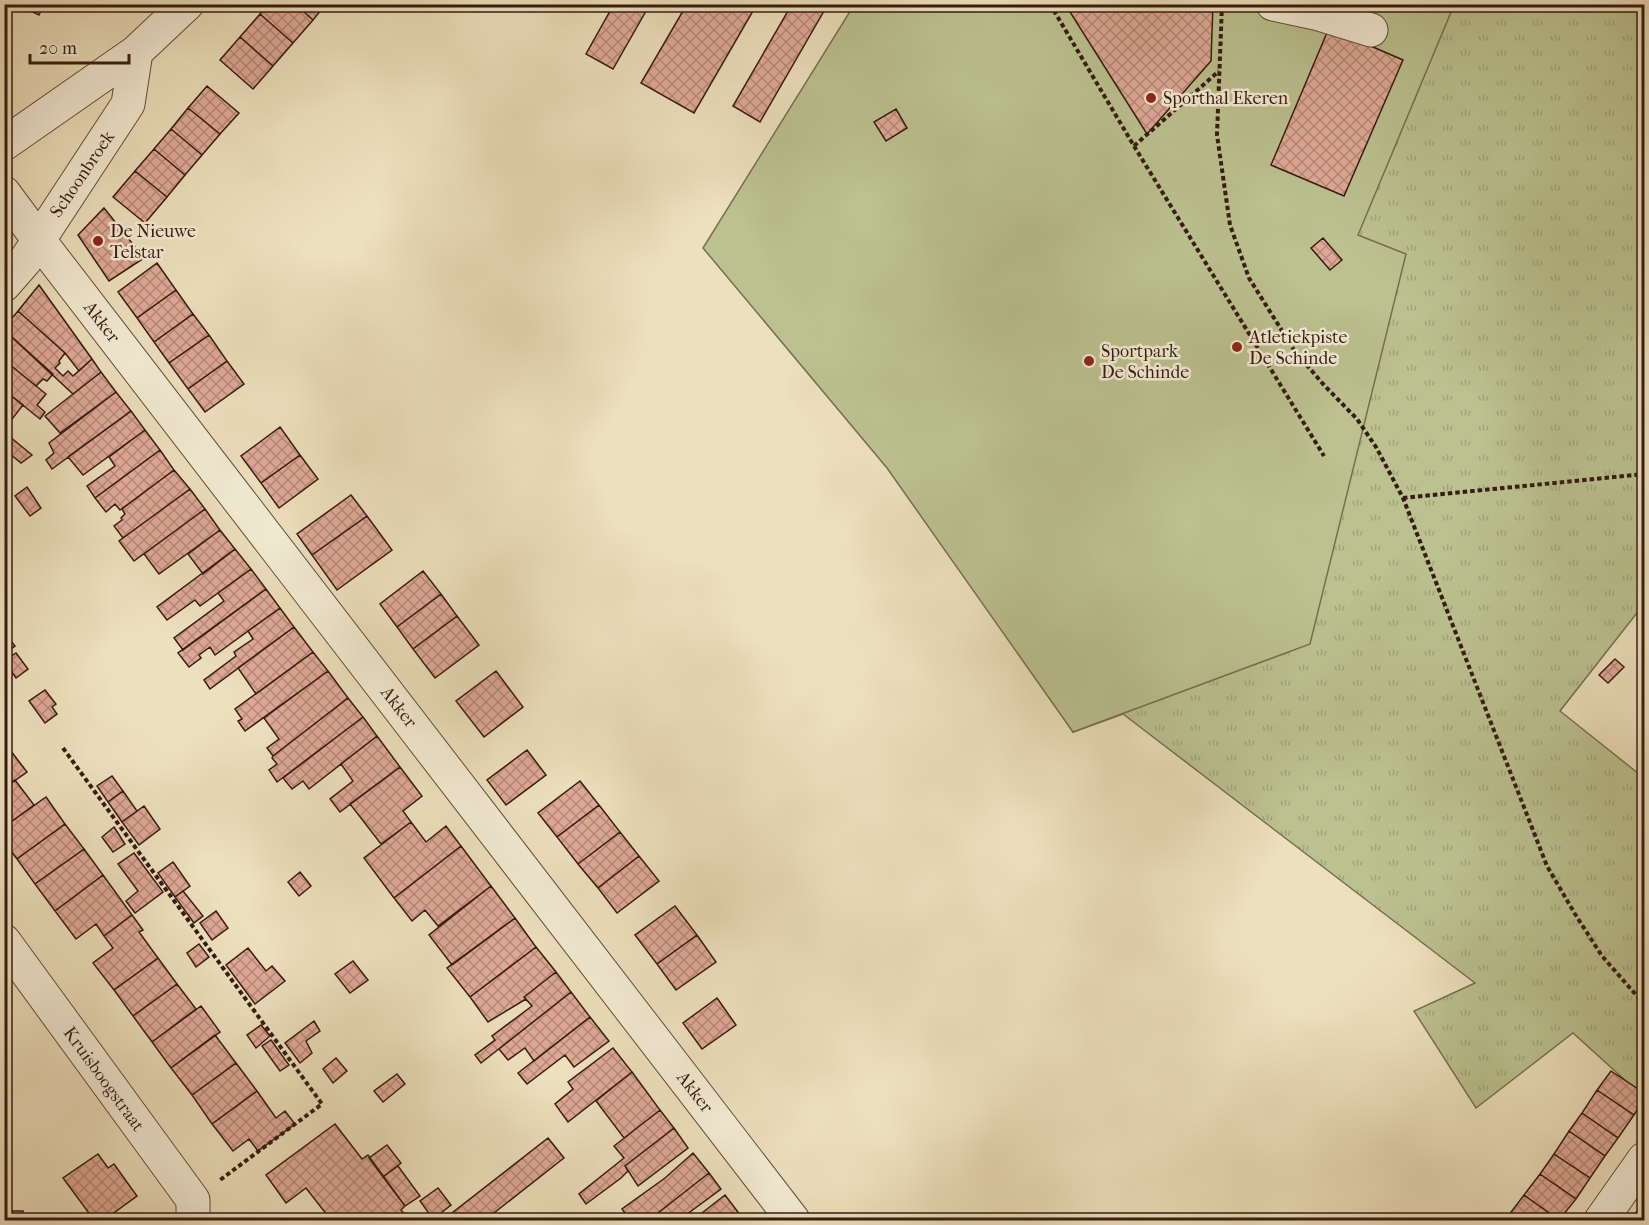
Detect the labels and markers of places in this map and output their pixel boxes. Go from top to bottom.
place label: Sporthal Ekeren [1163,88,1289,109]
marker: Sporthal Ekeren [1144,91,1158,105]
place label: De Nieuwe Telstar [110,221,196,263]
marker: De Nieuwe Telstar [91,234,105,248]
place label: Atletiekpiste De Schinde [1248,327,1347,369]
marker: Atletiekpiste De Schinde [1230,340,1244,354]
place label: Sportpark De Schinde [1101,341,1189,383]
marker: Sportpark De Schinde [1082,354,1096,368]

